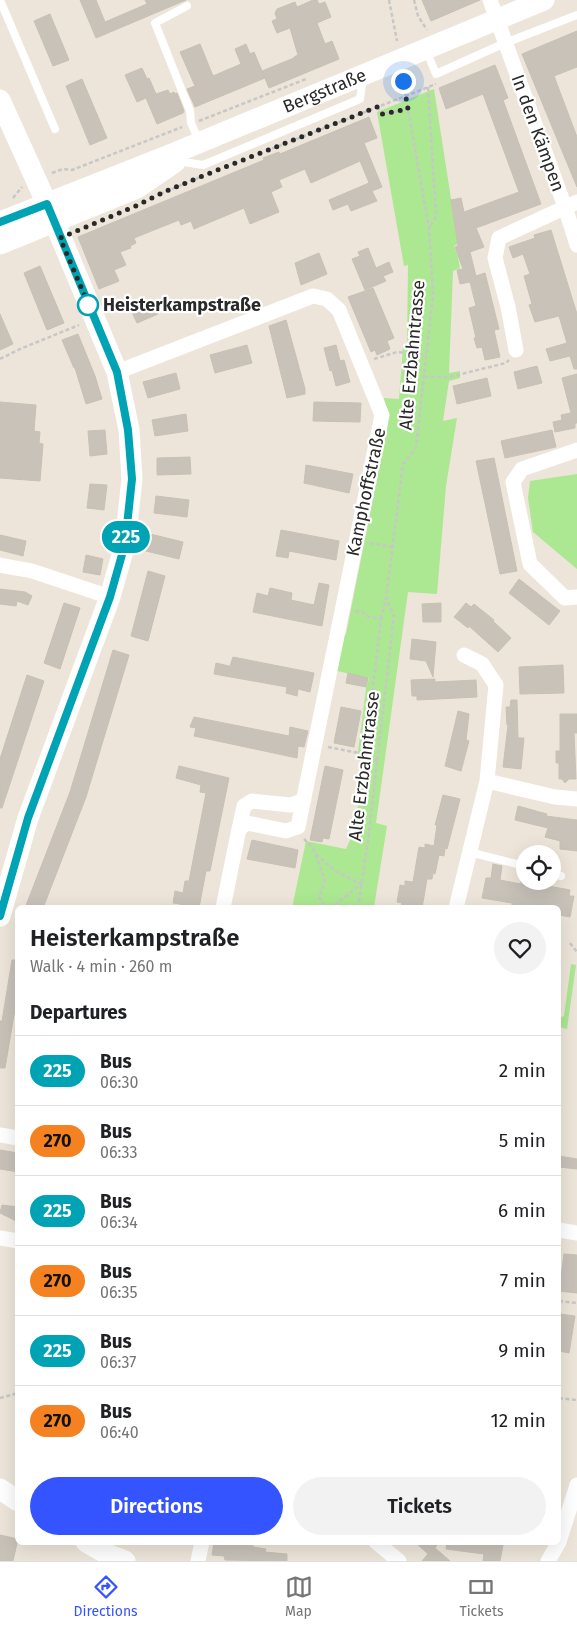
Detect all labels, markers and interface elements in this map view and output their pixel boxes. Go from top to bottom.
street label: Bergstraße [280,64,369,118]
your location [391,69,416,94]
street label: In den Kämpen [507,71,569,195]
street label: Alte Erzbahntrasse [394,279,430,431]
marker: Heisterkampstraße [77,294,99,316]
place label: Heisterkampstraße [103,294,261,316]
street label: Kamphoffstraße [342,426,390,558]
line badge: 225 [97,521,155,553]
text: 225 [112,526,140,548]
street label: Alte Erzbahntrasse [344,690,384,842]
map controls [516,845,561,890]
button: locate [516,845,561,890]
button: heart [494,922,546,974]
text: Heisterkampstraße [30,924,240,952]
text: Walk · 4 min · 260 m [30,957,172,976]
text: Departures [30,1001,127,1024]
text: Bus [100,1050,132,1073]
text: 2 min [499,1059,546,1082]
text: 225 [43,1060,72,1082]
text: 06:30 [100,1073,138,1092]
text: Bus [100,1120,132,1143]
text: 5 min [499,1129,546,1152]
text: 270 [44,1130,71,1152]
text: 06:33 [100,1143,137,1162]
text: Bus [100,1190,132,1213]
text: 6 min [498,1199,546,1222]
text: 225 [43,1200,72,1222]
text: 06:34 [100,1213,138,1232]
text: Bus [100,1260,132,1283]
text: 7 min [500,1269,546,1292]
text: 270 [44,1270,71,1292]
text: 06:35 [100,1283,137,1302]
text: Bus [100,1330,132,1353]
text: 9 min [498,1339,546,1362]
text: 225 [43,1340,72,1362]
text: 06:37 [100,1353,136,1372]
text: Bus [100,1400,132,1423]
text: 12 min [491,1409,546,1432]
text: 270 [44,1410,71,1432]
text: 06:40 [100,1423,139,1442]
button: Directions [30,1477,283,1535]
button: Tickets [293,1477,546,1535]
tab: Directions [73,1573,138,1620]
tab: Map [285,1573,313,1620]
tab: Tickets [459,1573,504,1620]

